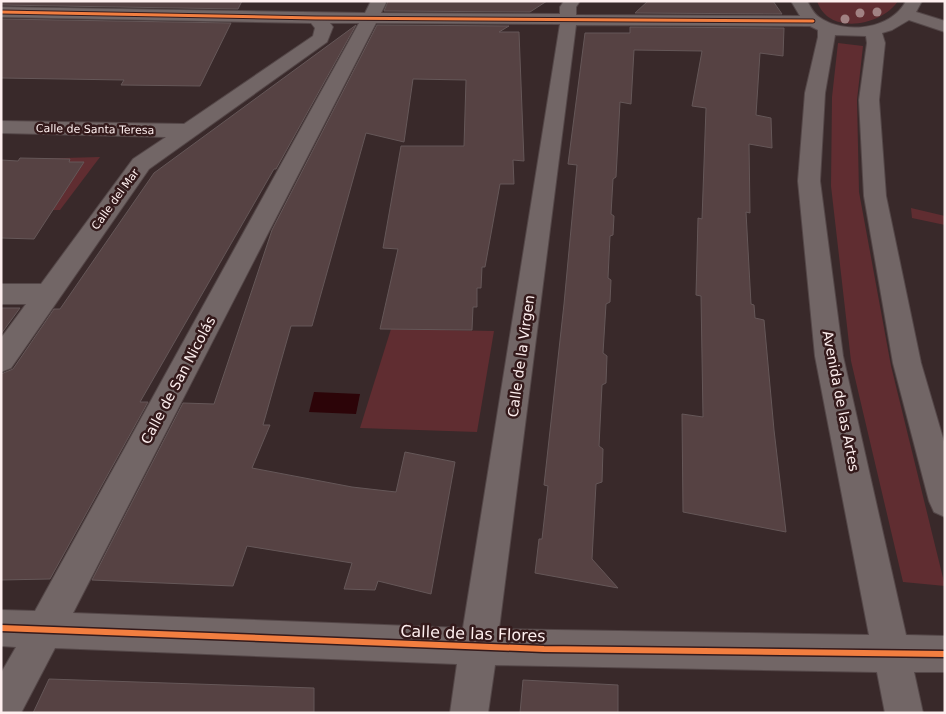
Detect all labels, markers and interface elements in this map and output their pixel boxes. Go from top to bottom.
street label: Calle de Santa Teresa [36,122,154,137]
street label: Calle del Mar [89,166,142,232]
street label: Calle de la Virgen [505,294,537,418]
street label: Calle de San Nicolás [138,313,218,447]
street label: Avenida de las Artes [819,329,863,473]
street label: Calle de las Flores [400,621,546,646]

